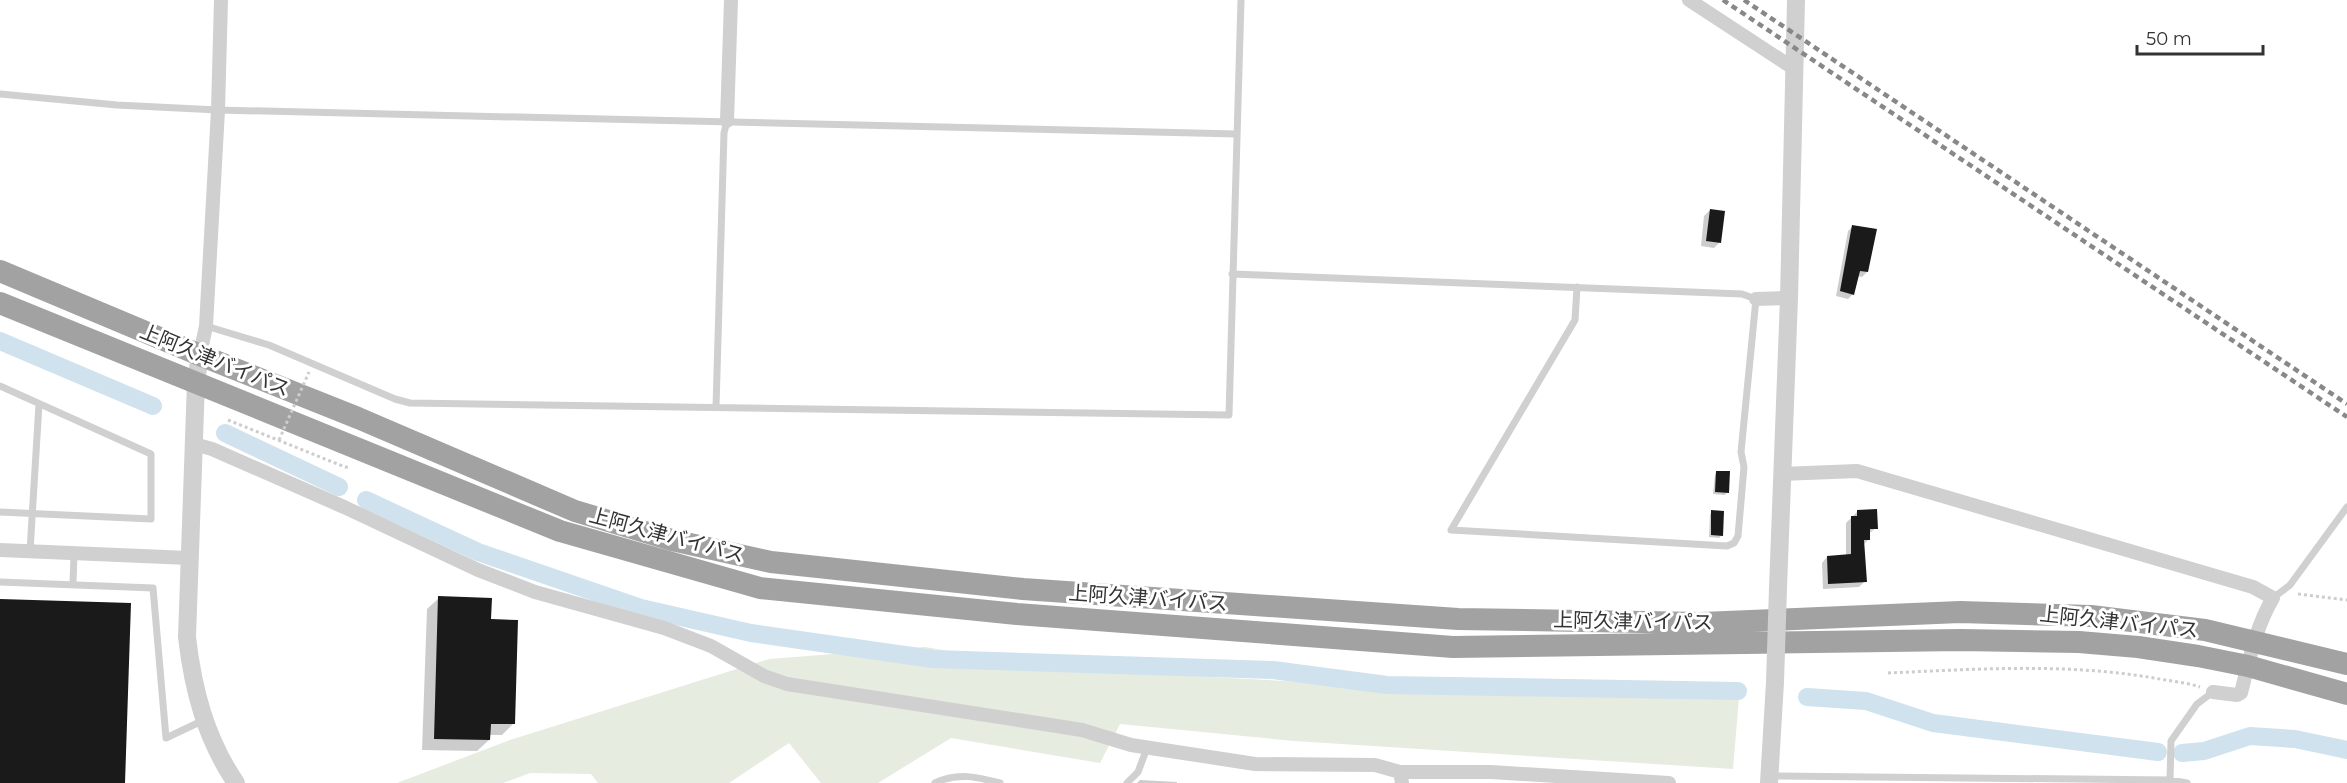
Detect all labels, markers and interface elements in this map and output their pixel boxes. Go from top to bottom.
scale bar [2137,18,2263,56]
text: 50 m [2146,28,2192,50]
street label: 上阿久津バイパス [137,319,293,401]
street label: 上阿久津バイパス [587,503,747,567]
street label: 上阿久津バイパス [1068,580,1228,616]
street label: 上阿久津バイパス [2038,602,2200,642]
street label: 上阿久津バイパス [1553,608,1713,634]

